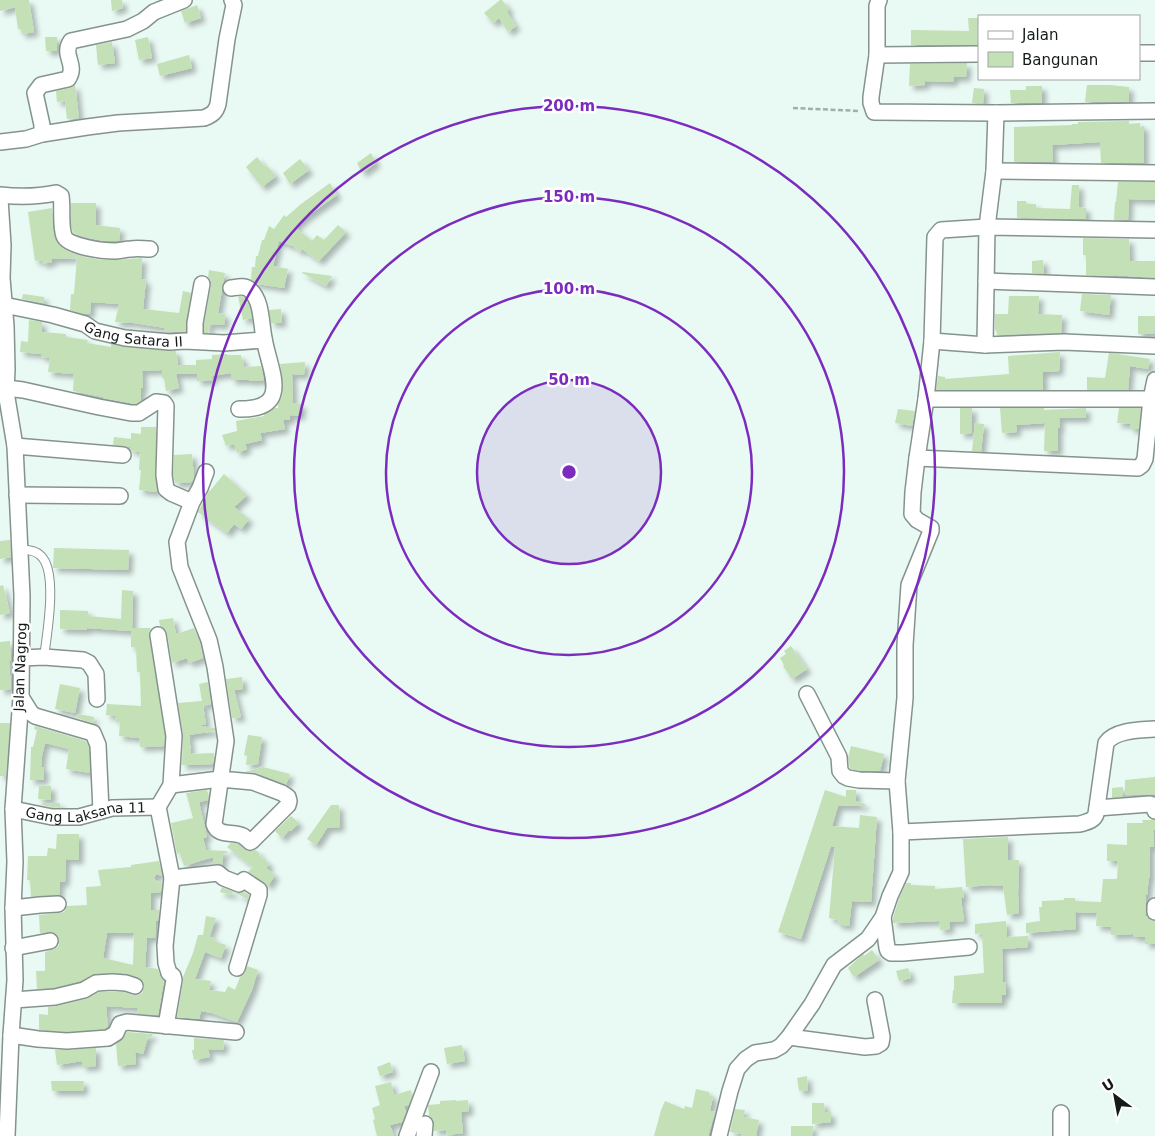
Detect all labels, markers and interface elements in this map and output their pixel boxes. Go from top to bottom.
legend [978,15,1140,80]
text: Jalan [1021,26,1058,44]
text: Bangunan [1022,51,1098,69]
text: 200 m [543,97,595,115]
text: 150 m [543,188,595,206]
text: 100 m [543,280,595,298]
street label: Gang Satara II [81,318,183,350]
text: 50 m [548,371,590,389]
centre of rings [560,463,578,481]
street label: Jalan Nagrog [10,622,30,713]
street label: Gang Laksana 11 [24,799,146,826]
north arrow [1090,1071,1140,1121]
text: U [1099,1075,1117,1095]

